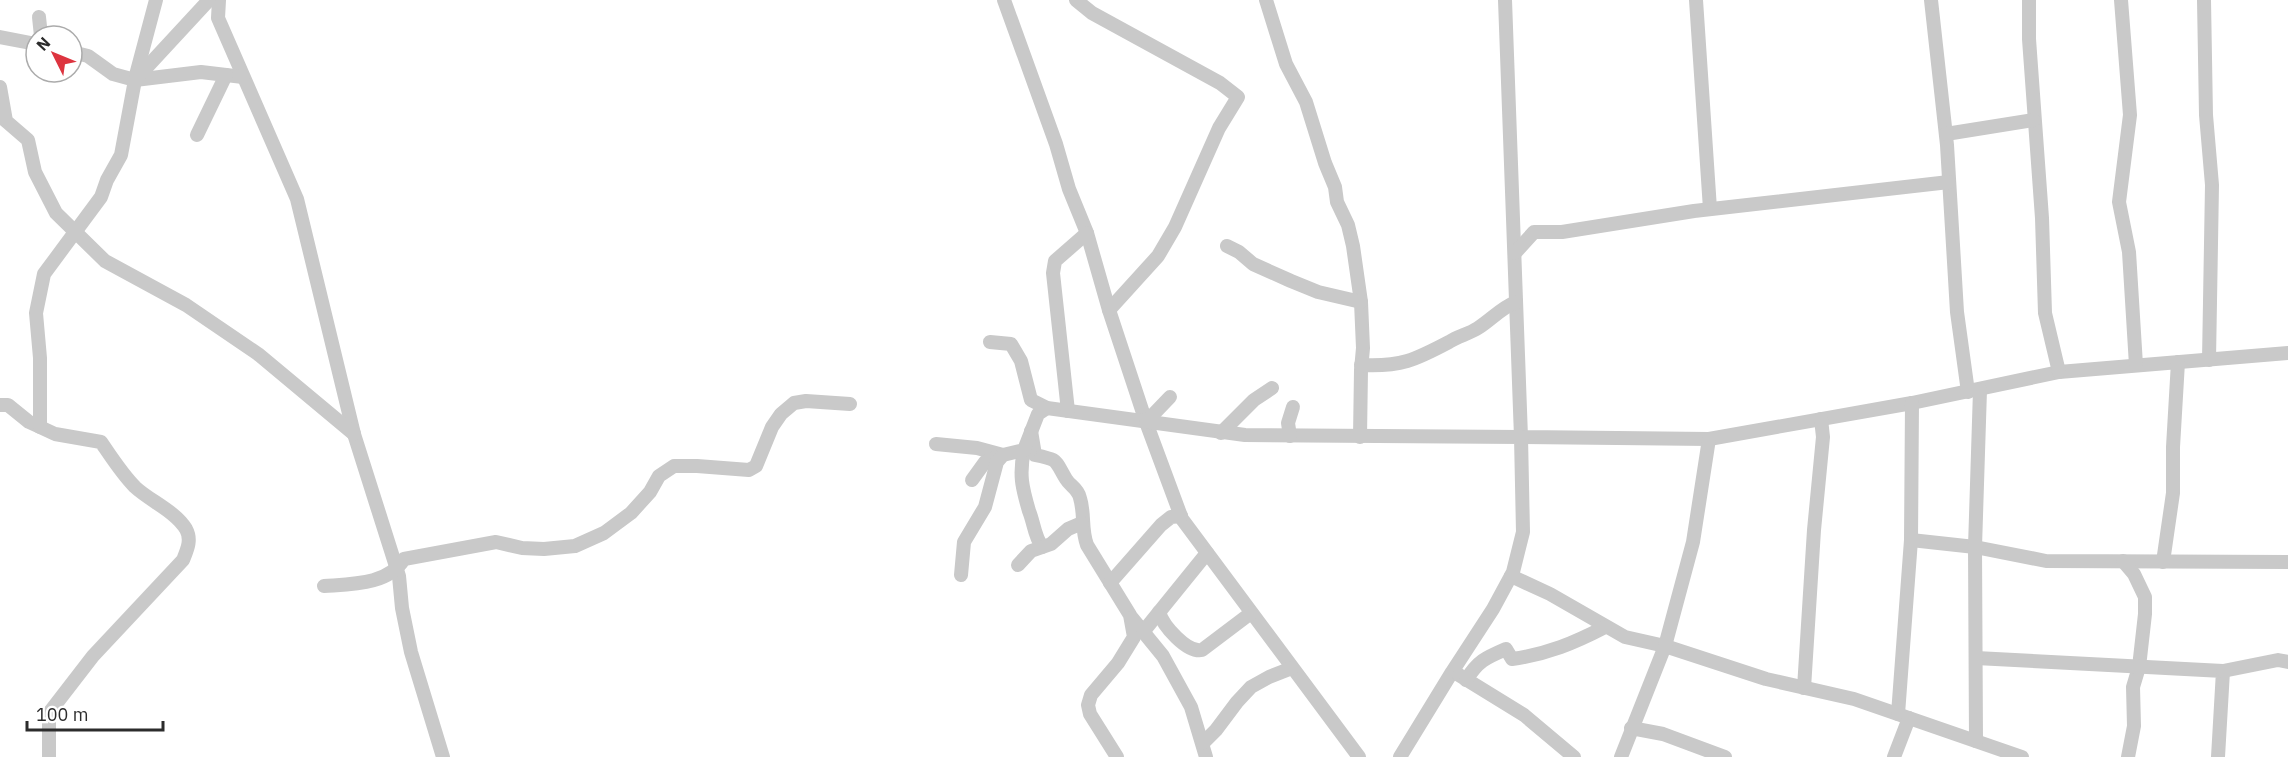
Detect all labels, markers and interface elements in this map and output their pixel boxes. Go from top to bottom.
north arrow [24,24,84,84]
text: N [32,33,54,55]
scale bar [27,694,164,732]
text: 100 m [36,703,88,726]

